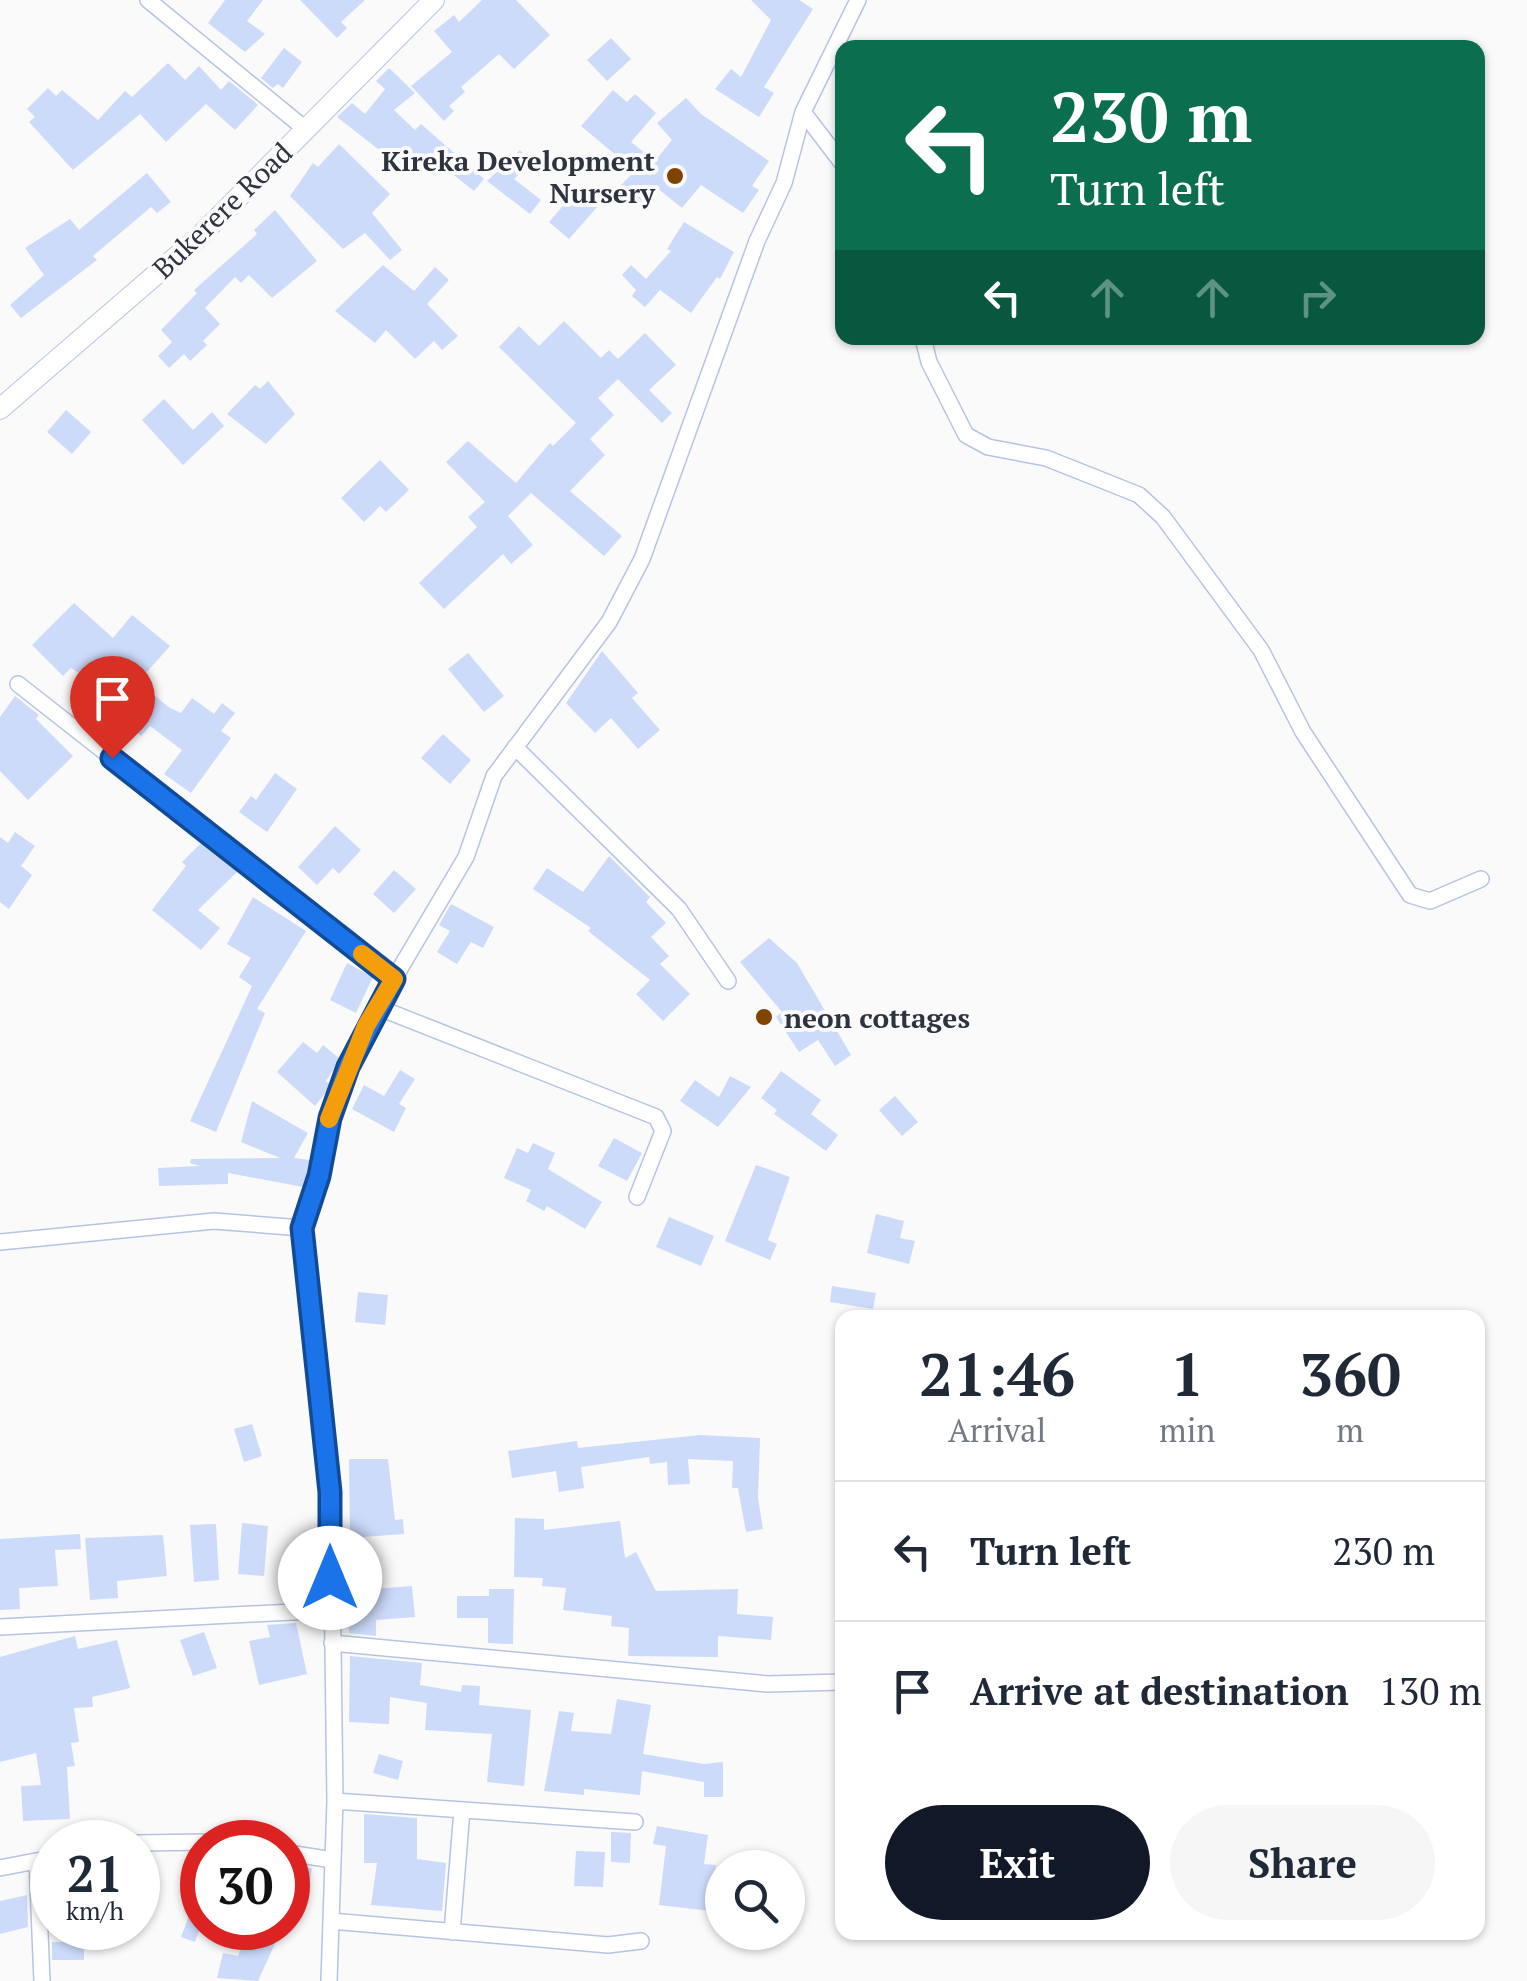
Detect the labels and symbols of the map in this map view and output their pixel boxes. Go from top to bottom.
street label: Bukerere Road [144,134,300,286]
place label: Kireka Development Nursery [381,142,656,211]
marker: Kireka Development Nursery [664,165,686,187]
pin [70,656,155,759]
place label: neon cottages [784,999,970,1036]
marker: neon cottages [753,1006,775,1028]
position arrow [278,1526,382,1630]
speed limit sign: 30 [180,1820,310,1950]

